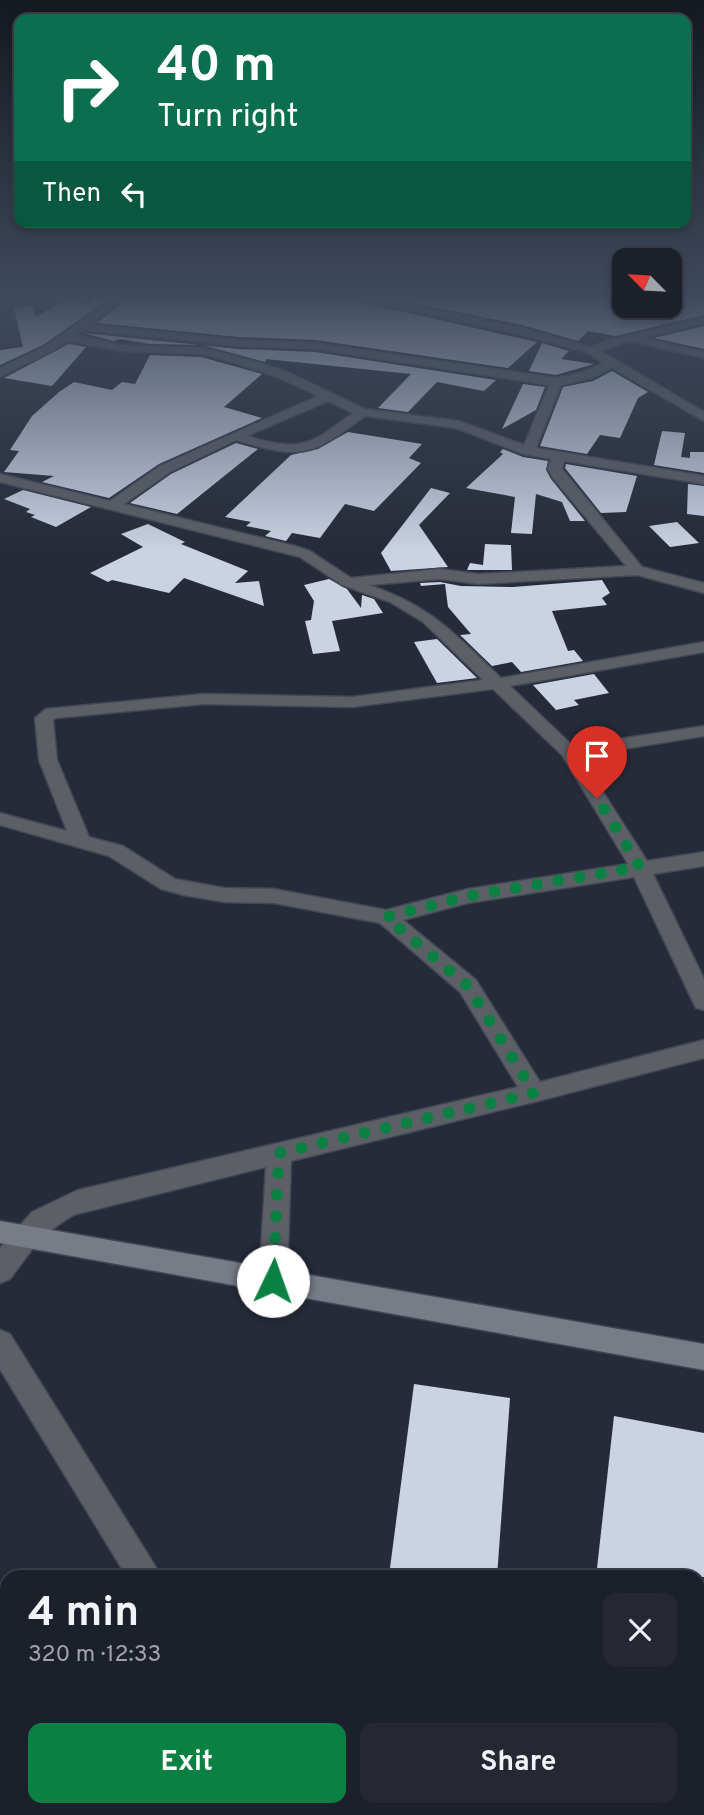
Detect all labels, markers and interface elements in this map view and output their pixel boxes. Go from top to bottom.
text: 40 m [157,37,276,99]
icon: right [42,42,133,133]
text: Turn right [157,98,299,138]
icon: left [115,175,153,213]
text: Then [42,178,101,211]
north arrow [612,248,682,318]
map controls [612,248,682,318]
pin [567,726,627,798]
icon: arrive [578,737,616,775]
position arrow [236,1244,310,1318]
text: 4 min [28,1588,139,1641]
button: close [603,1593,677,1667]
text: 320 m · 12:33 [28,1641,161,1670]
button: Exit [28,1723,346,1803]
button: Share [360,1723,677,1803]

